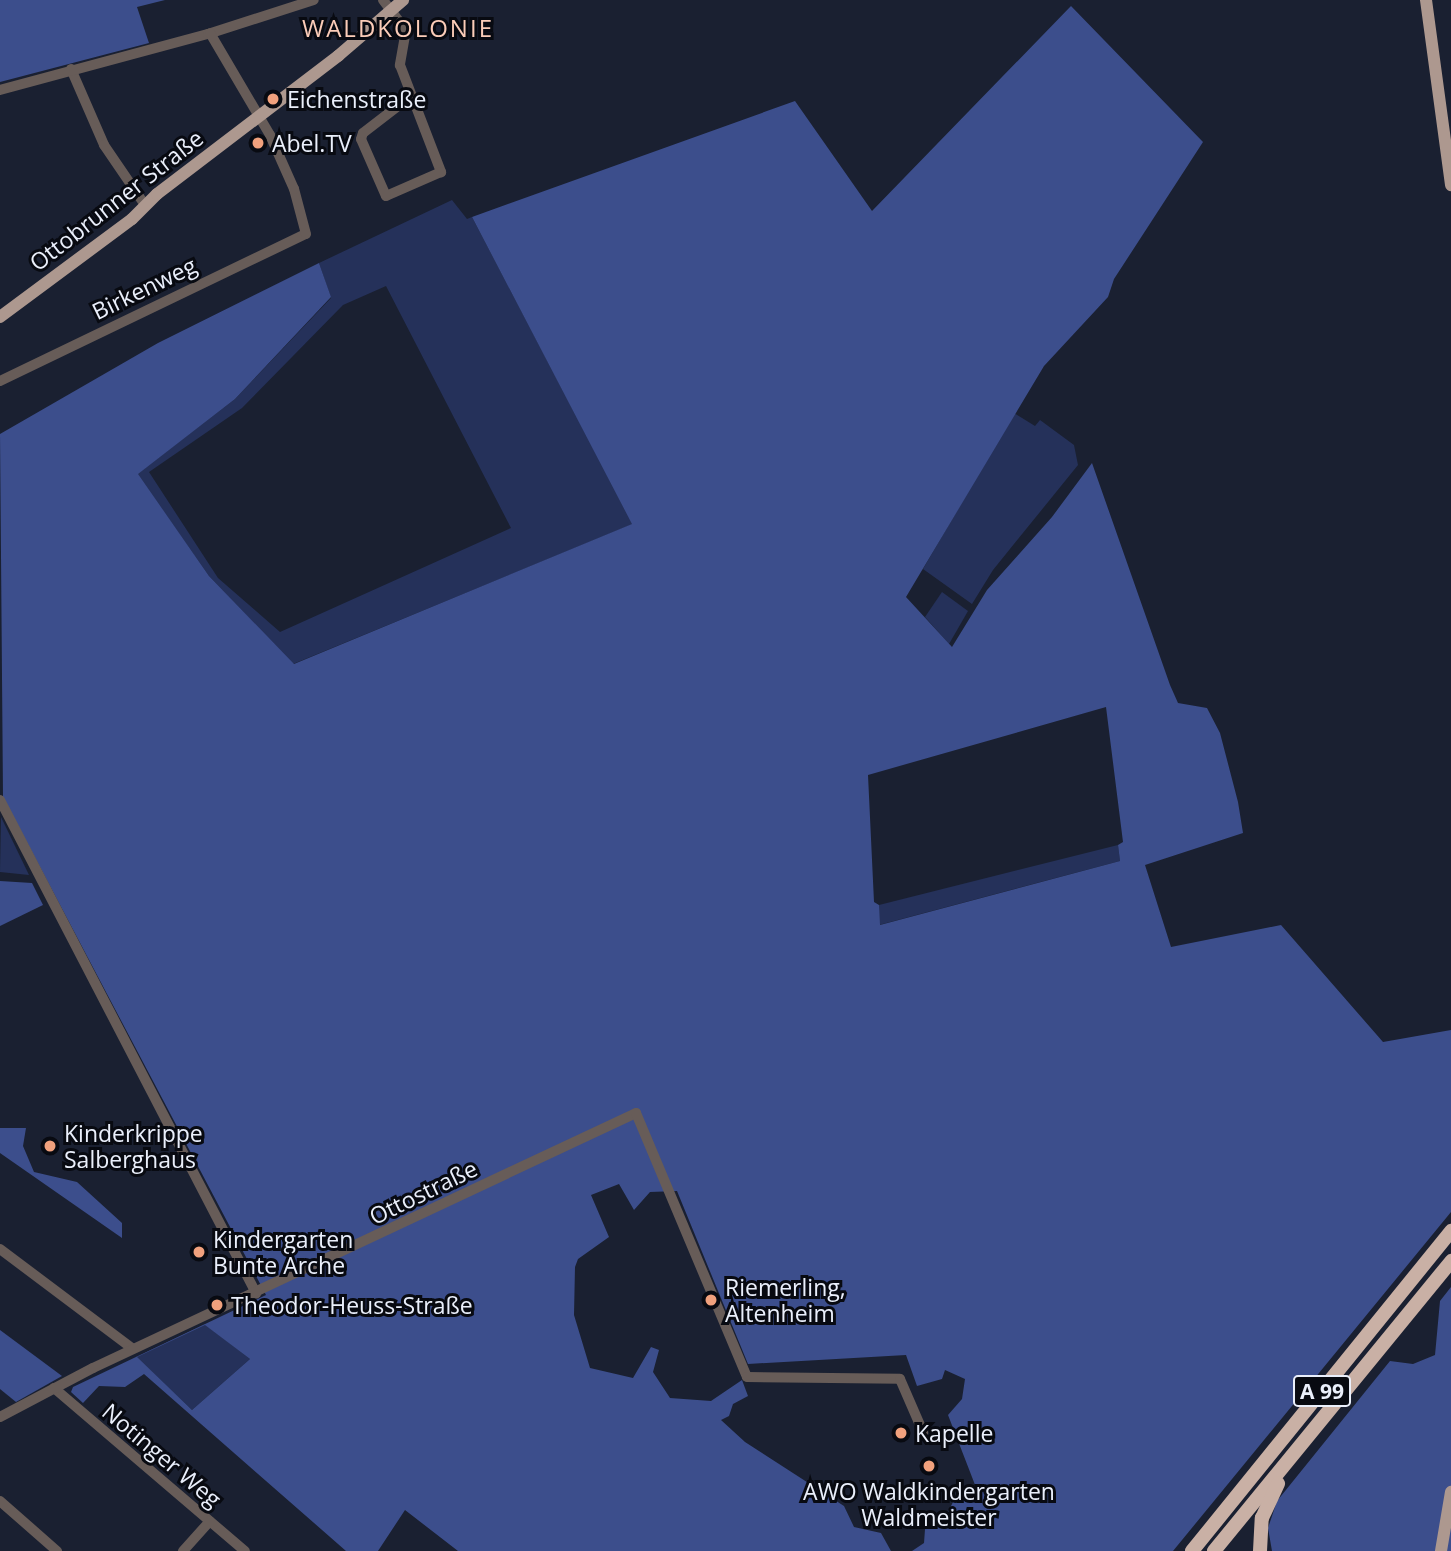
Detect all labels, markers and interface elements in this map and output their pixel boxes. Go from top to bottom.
district label: WALDKOLONIE [303,14,493,42]
place label: Eichenstraße [287,85,426,113]
marker: Eichenstraße [265,91,281,107]
street label: Ottobrunner Straße [24,124,208,276]
place label: Abel.TV [272,129,352,157]
marker: Abel.TV [250,135,266,151]
street label: Birkenweg [87,251,201,325]
place label: Kinderkrippe Salberghaus [64,1119,203,1173]
marker: Kinderkrippe Salberghaus [42,1138,58,1154]
street label: Ottostraße [365,1154,481,1230]
place label: Kindergarten Bunte Arche [213,1225,353,1279]
marker: Kindergarten Bunte Arche [191,1244,207,1260]
place label: Riemerling, Altenheim [725,1273,846,1327]
place label: Theodor-Heuss-Straße [231,1291,473,1319]
marker: Riemerling, Altenheim [703,1292,719,1308]
marker: Theodor-Heuss-Straße [209,1297,225,1313]
road number: A 99 [1292,1374,1352,1408]
street label: Notinger Weg [97,1397,227,1513]
place label: Kapelle [915,1419,993,1447]
marker: Kapelle [893,1425,909,1441]
marker: AWO Waldkindergarten Waldmeister [921,1458,937,1474]
place label: AWO Waldkindergarten Waldmeister [803,1477,1055,1531]

